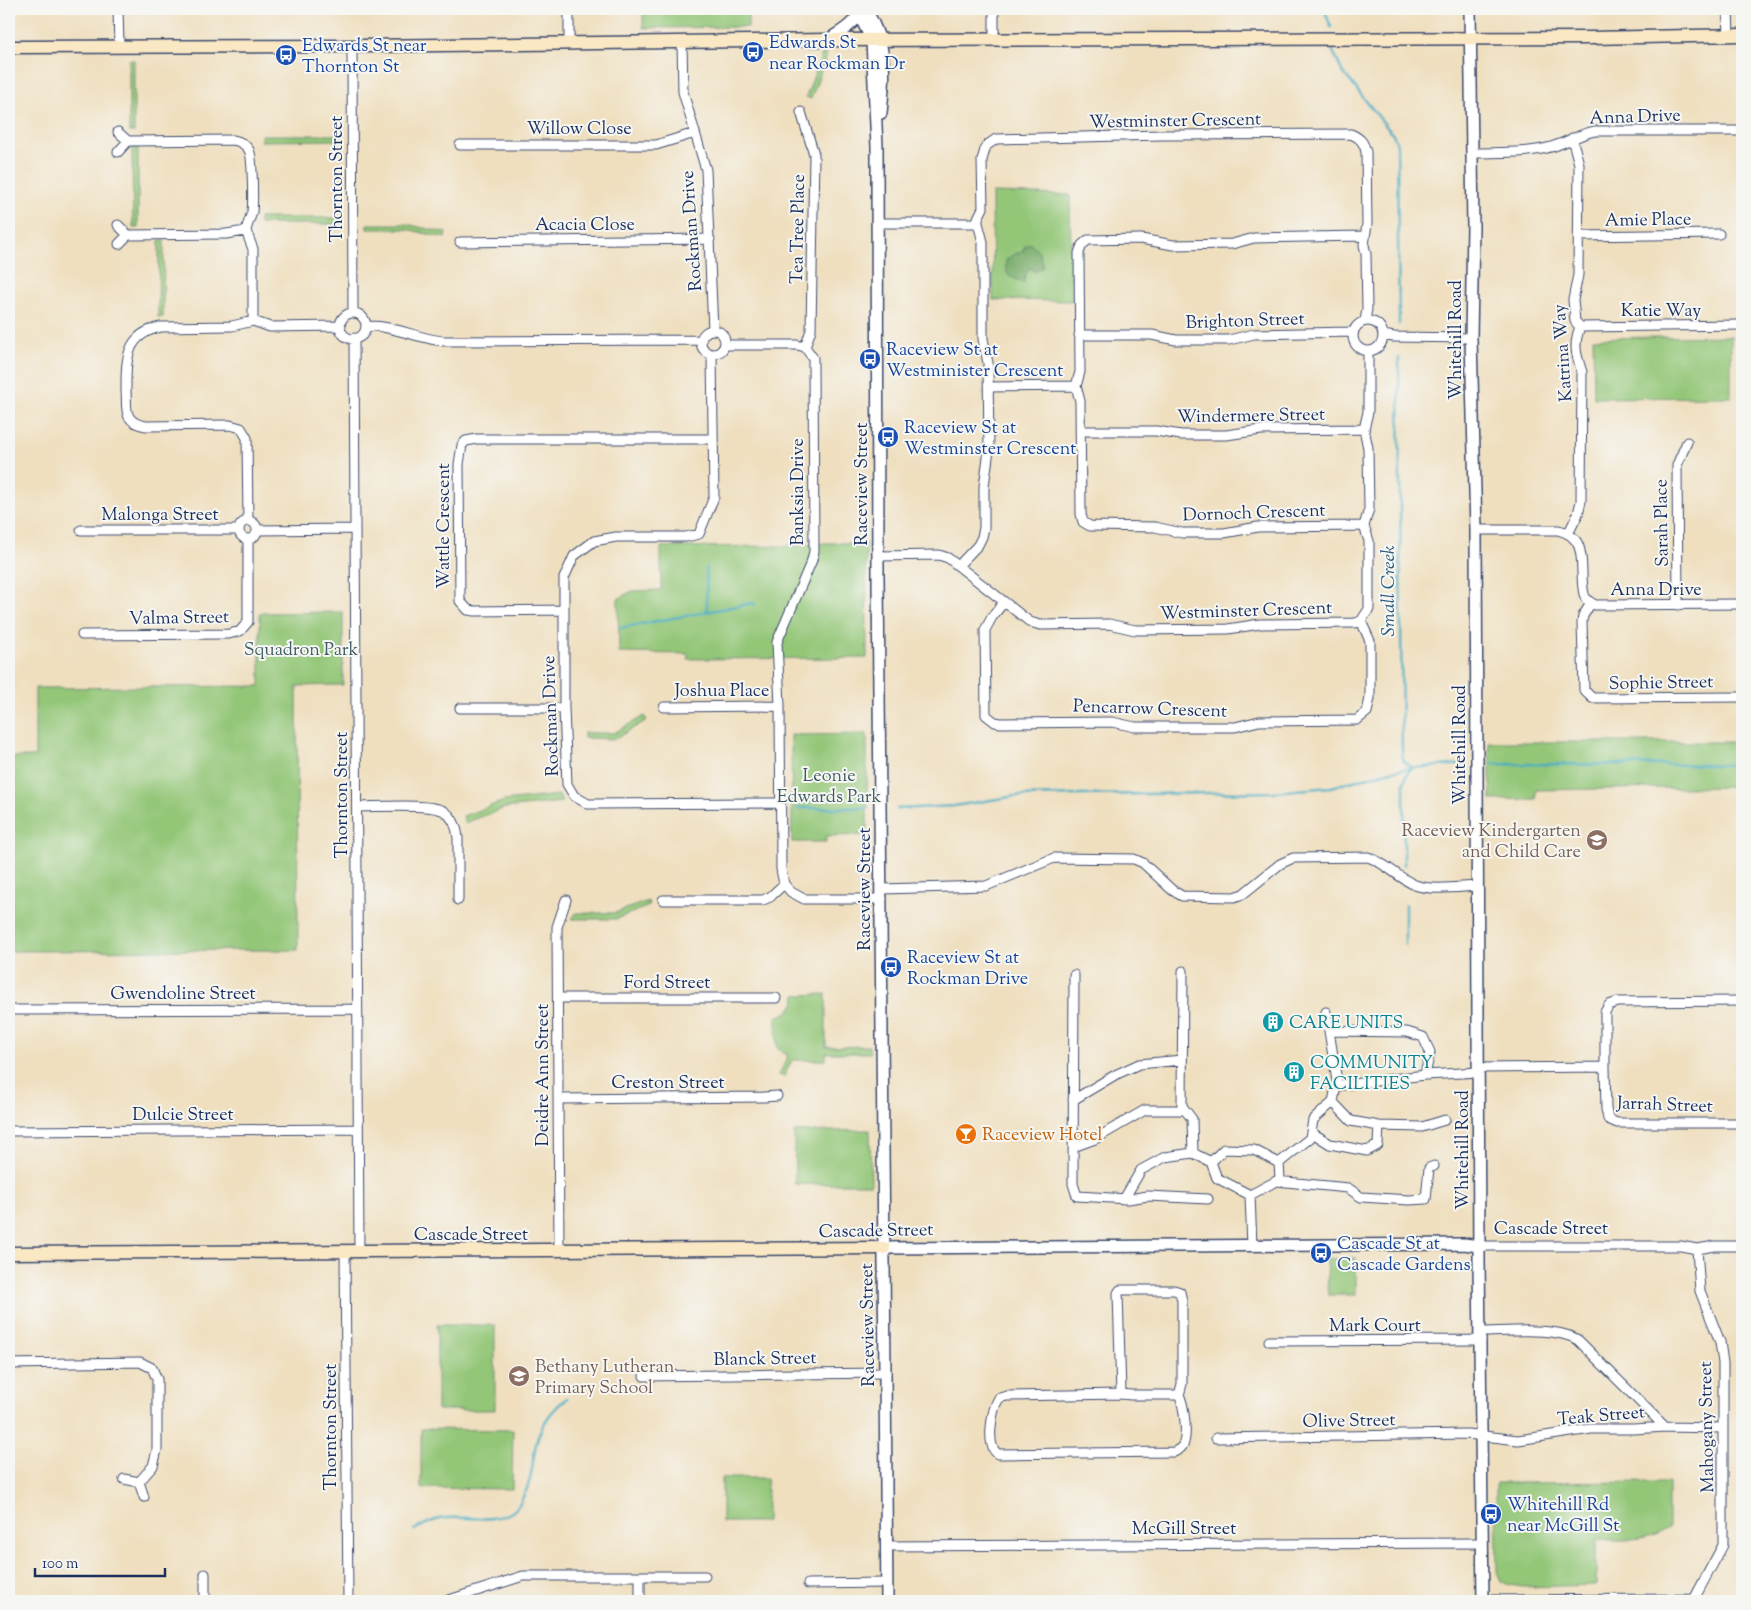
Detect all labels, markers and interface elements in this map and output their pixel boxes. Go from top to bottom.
place label: Edwards St near Rockman Dr [769,31,905,78]
place label: Edwards St near Thornton St [302,34,427,81]
bus stop icon: Edwards St near Rockman Dr [741,40,765,64]
bus stop icon: Edwards St near Thornton St [274,43,298,67]
street label: Anna Drive [1589,103,1681,133]
street label: Westminster Crescent [1089,107,1261,137]
street label: Thornton Street [325,115,351,243]
street label: Willow Close [526,117,632,143]
street label: Rockman Drive [676,170,710,292]
street label: Tea Tree Place [785,174,813,284]
street label: Amie Place [1605,207,1692,235]
street label: Acacia Close [535,213,635,239]
street label: Whitehill Road [1444,280,1470,400]
street label: Katie Way [1621,299,1701,325]
street label: Katrina Way [1548,303,1580,403]
street label: Brighton Street [1185,307,1305,337]
place label: Raceview St at Westminister Crescent [886,338,1063,385]
bus stop icon: Raceview St at Westminister Crescent [858,347,882,371]
street label: Windermere Street [1177,403,1325,431]
place label: Raceview St at Westminster Crescent [904,416,1076,463]
street label: Raceview Street [850,422,876,546]
bus stop icon: Raceview St at Westminster Crescent [876,425,900,449]
street label: Banksia Drive [786,438,812,546]
street label: Wattle Crescent [432,463,458,589]
street label: Sarah Place [1649,479,1677,567]
street label: Dornoch Crescent [1182,499,1326,529]
street label: Malonga Street [101,503,219,529]
water label: Small Creek [1376,545,1403,637]
street label: Anna Drive [1610,578,1702,604]
street label: Westminster Crescent [1160,596,1333,628]
street label: Valma Street [129,605,229,633]
park label: Squadron Park [244,638,358,664]
street label: Rockman Drive [537,655,567,777]
street label: Sophie Street [1609,670,1714,698]
street label: Joshua Place [674,679,769,705]
street label: Whitehill Road [1448,685,1474,805]
street label: Pencarrow Crescent [1072,694,1227,726]
street label: Thornton Street [330,731,356,859]
park label: Leonie Edwards Park [777,764,881,811]
place label: Raceview Kindergarten and Child Care [1401,819,1581,866]
street label: Raceview Street [853,827,879,951]
school or university icon: Raceview Kindergarten and Child Care [1585,828,1609,852]
place label: Raceview St at Rockman Drive [907,946,1028,993]
bus stop icon: Raceview St at Rockman Drive [879,955,903,979]
street label: Ford Street [624,971,710,997]
street label: Gwendoline Street [110,982,256,1008]
street label: Deidre Ann Street [531,1004,557,1146]
building icon: CARE UNITS [1261,1010,1285,1034]
place label: CARE UNITS [1289,1011,1403,1037]
place label: COMMUNITY FACILITIES [1310,1051,1433,1098]
building icon: COMMUNITY FACILITIES [1282,1060,1306,1084]
street label: Creston Street [611,1071,725,1097]
street label: Whitehill Road [1451,1090,1477,1210]
street label: Jarrah Street [1616,1091,1713,1121]
street label: Dulcie Street [132,1103,234,1129]
bar icon: Raceview Hotel [954,1122,978,1146]
place label: Raceview Hotel [982,1123,1103,1149]
street label: Cascade Street [1494,1217,1608,1243]
street label: Cascade Street [819,1218,934,1246]
street label: Cascade Street [414,1223,528,1249]
place label: Cascade St at Cascade Gardens [1337,1232,1471,1279]
bus stop icon: Cascade St at Cascade Gardens [1309,1241,1333,1265]
street label: Raceview Street [855,1263,883,1387]
street label: Mark Court [1329,1314,1421,1340]
street label: Blanck Street [713,1346,817,1374]
place label: Bethany Lutheran Primary School [535,1355,675,1402]
street label: Mahogany Street [1694,1361,1722,1493]
street label: Thornton Street [319,1363,345,1491]
school or university icon: Bethany Lutheran Primary School [507,1364,531,1388]
street label: Teak Street [1556,1400,1646,1434]
street label: Olive Street [1302,1408,1396,1436]
place label: Whitehill Rd near McGill St [1507,1493,1619,1540]
bus stop icon: Whitehill Rd near McGill St [1479,1502,1503,1526]
street label: McGill Street [1132,1517,1236,1543]
scale bar [35,1545,165,1577]
text: 100 m [42,1554,79,1575]

